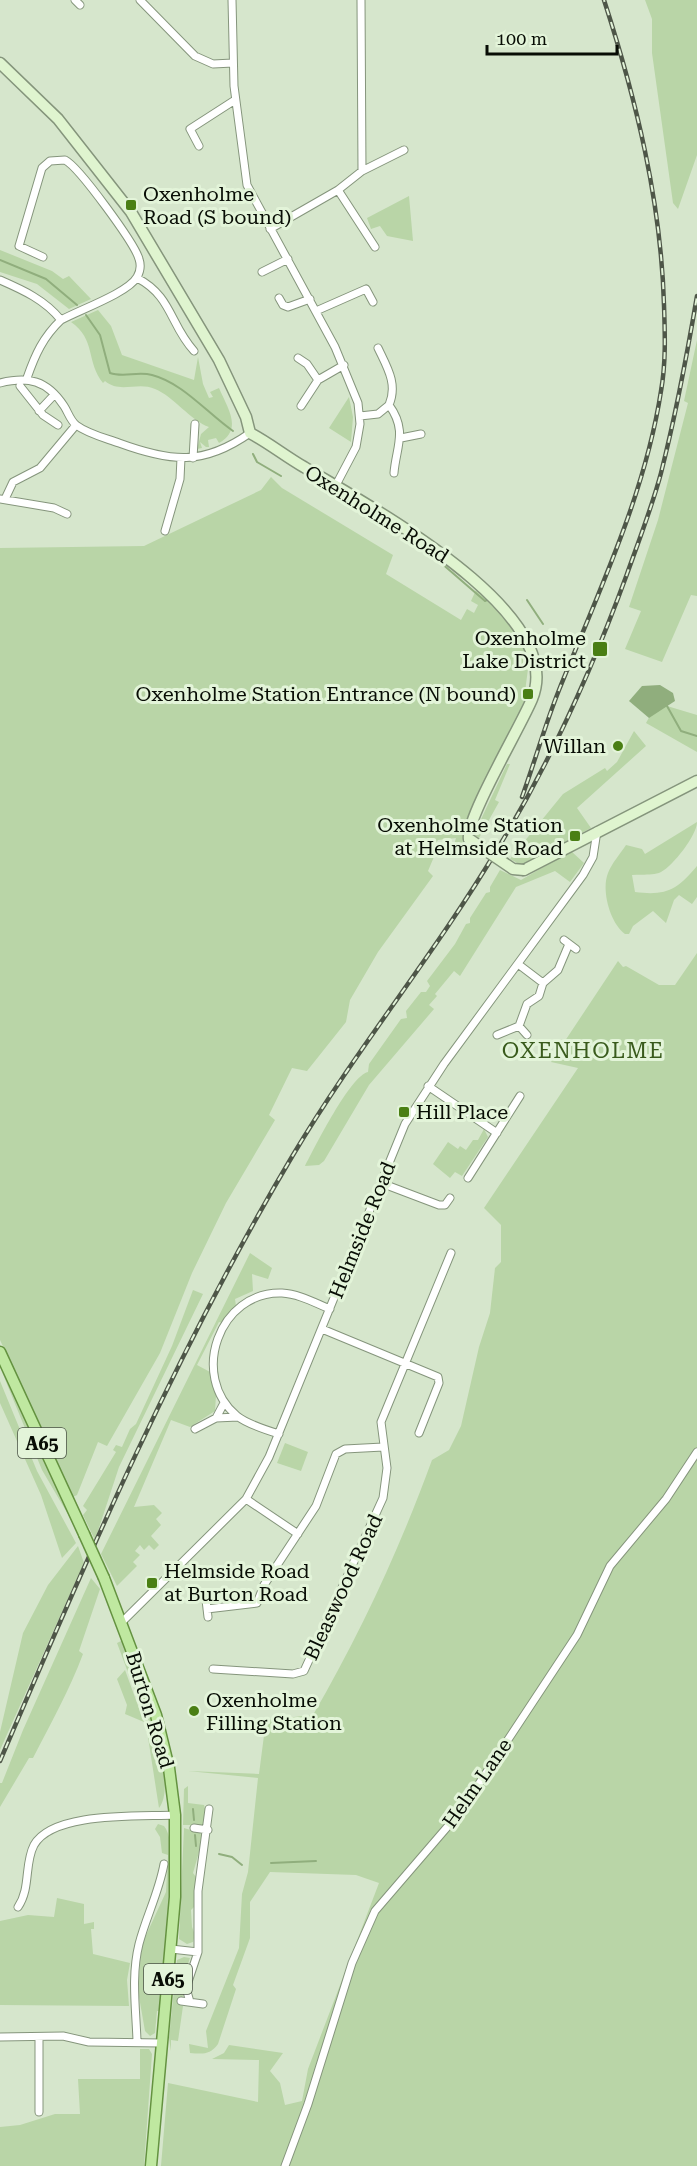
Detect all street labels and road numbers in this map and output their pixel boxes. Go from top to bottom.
street label: Oxenholme Road [300,460,454,568]
street label: Helmside Road [324,1158,400,1302]
road number: A65 [18,1428,66,1458]
street label: Bleaswood Road [299,1510,387,1664]
street label: Burton Road [121,1649,179,1771]
street label: Helm Lane [437,1734,517,1832]
road number: A65 [144,1964,192,1994]

